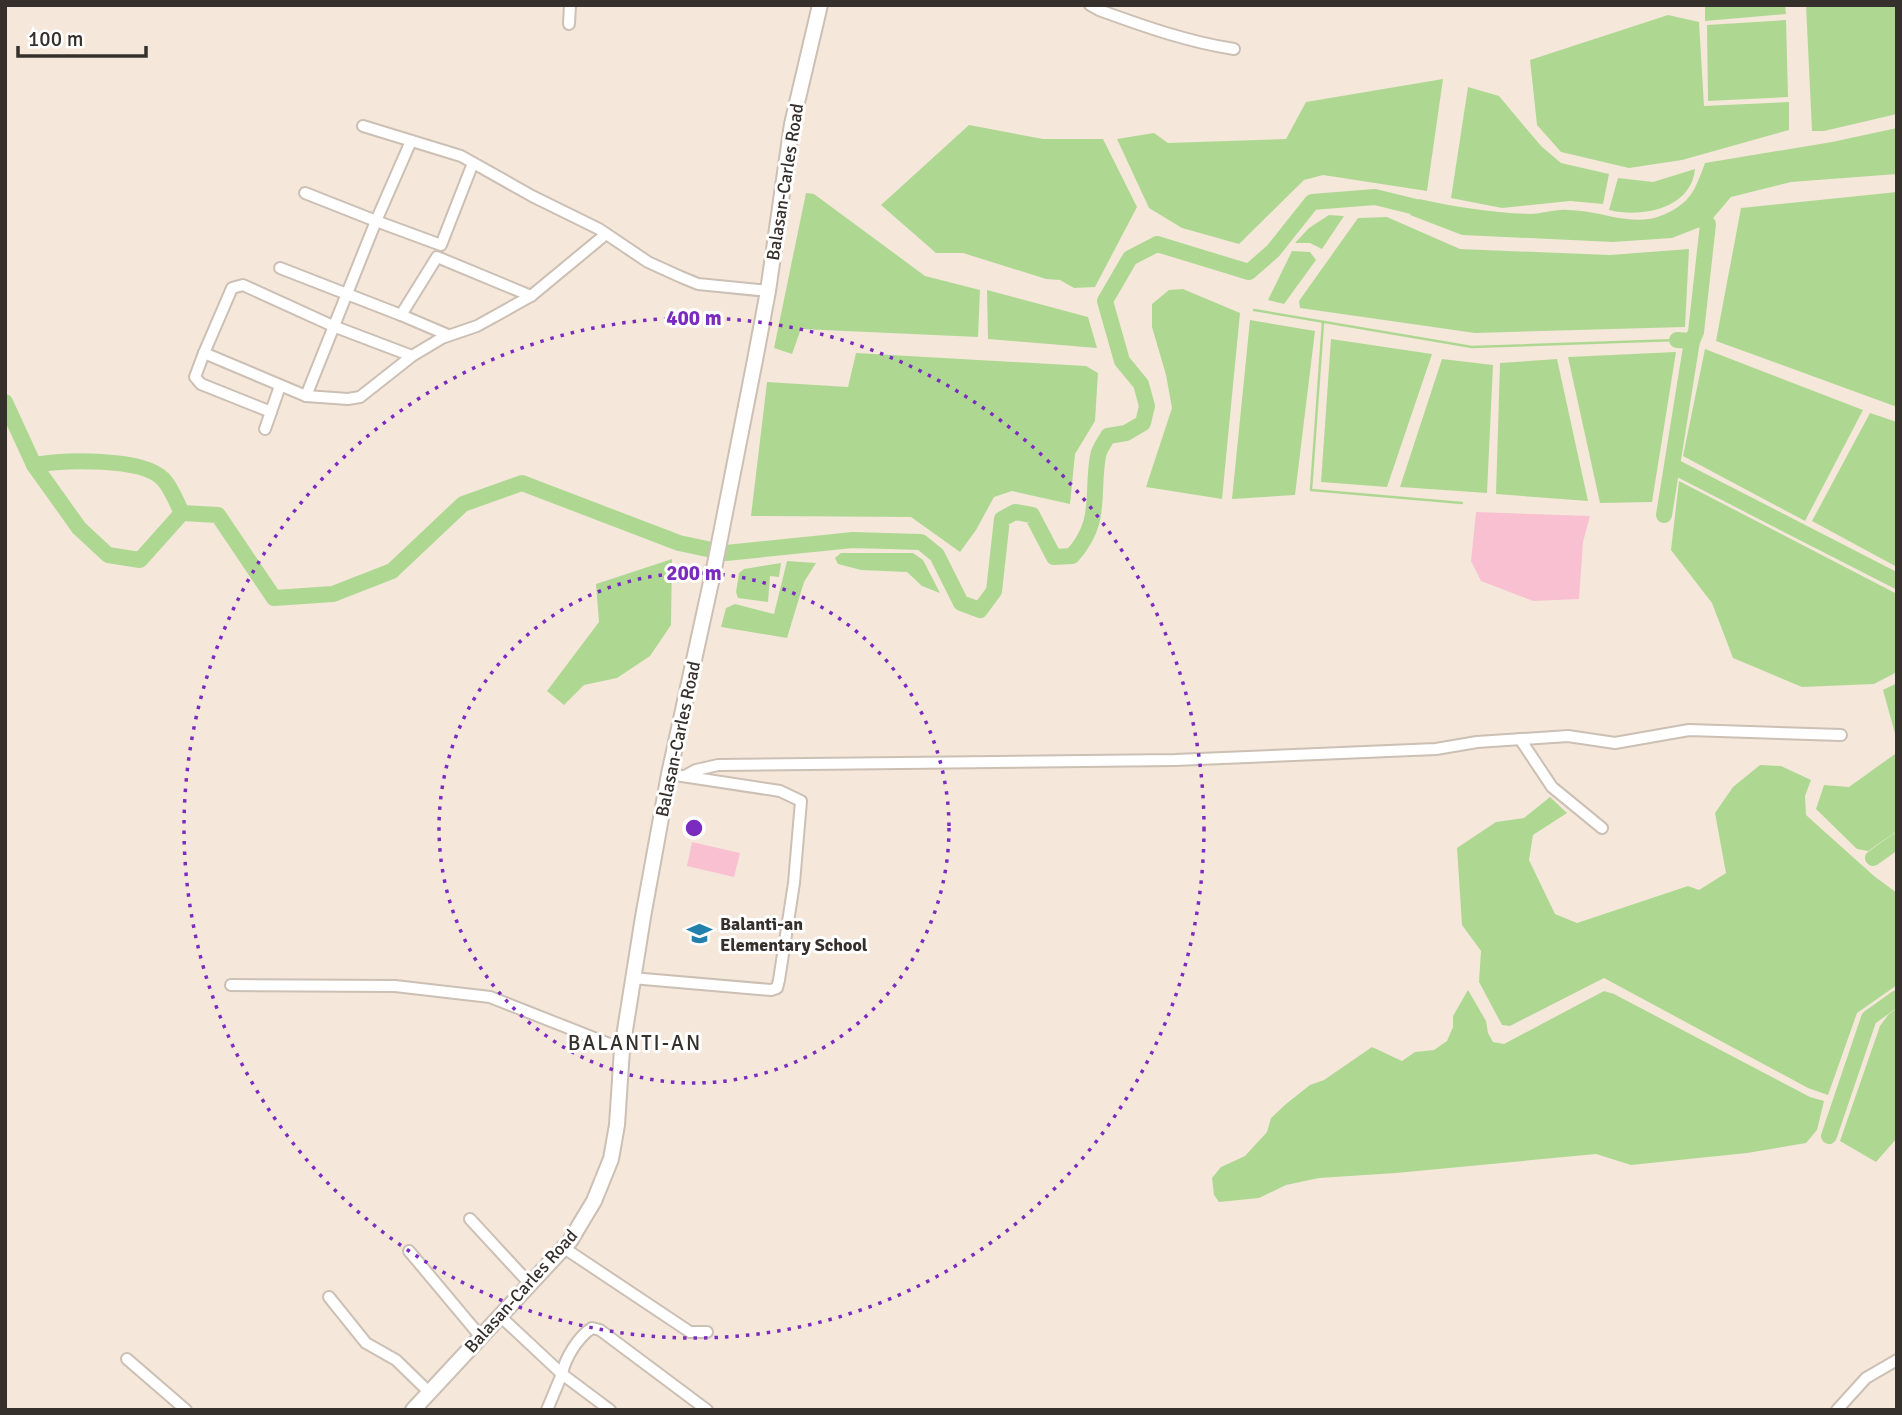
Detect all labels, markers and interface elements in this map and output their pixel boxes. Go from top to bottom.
scale bar [18,14,145,58]
text: 100 m [28,26,83,52]
street label: Balasan-Carles Road [762,102,808,262]
text: 400 m [666,305,722,331]
text: 200 m [666,560,722,586]
street label: Balasan-Carles Road [651,659,705,819]
centre of rings [682,816,706,840]
place label: Balanti-an Elementary School [720,913,868,956]
school or university icon: Balanti-an Elementary School [686,920,714,948]
district label: BALANTI-AN [568,1030,702,1056]
street label: Balasan-Carles Road [460,1225,582,1357]

